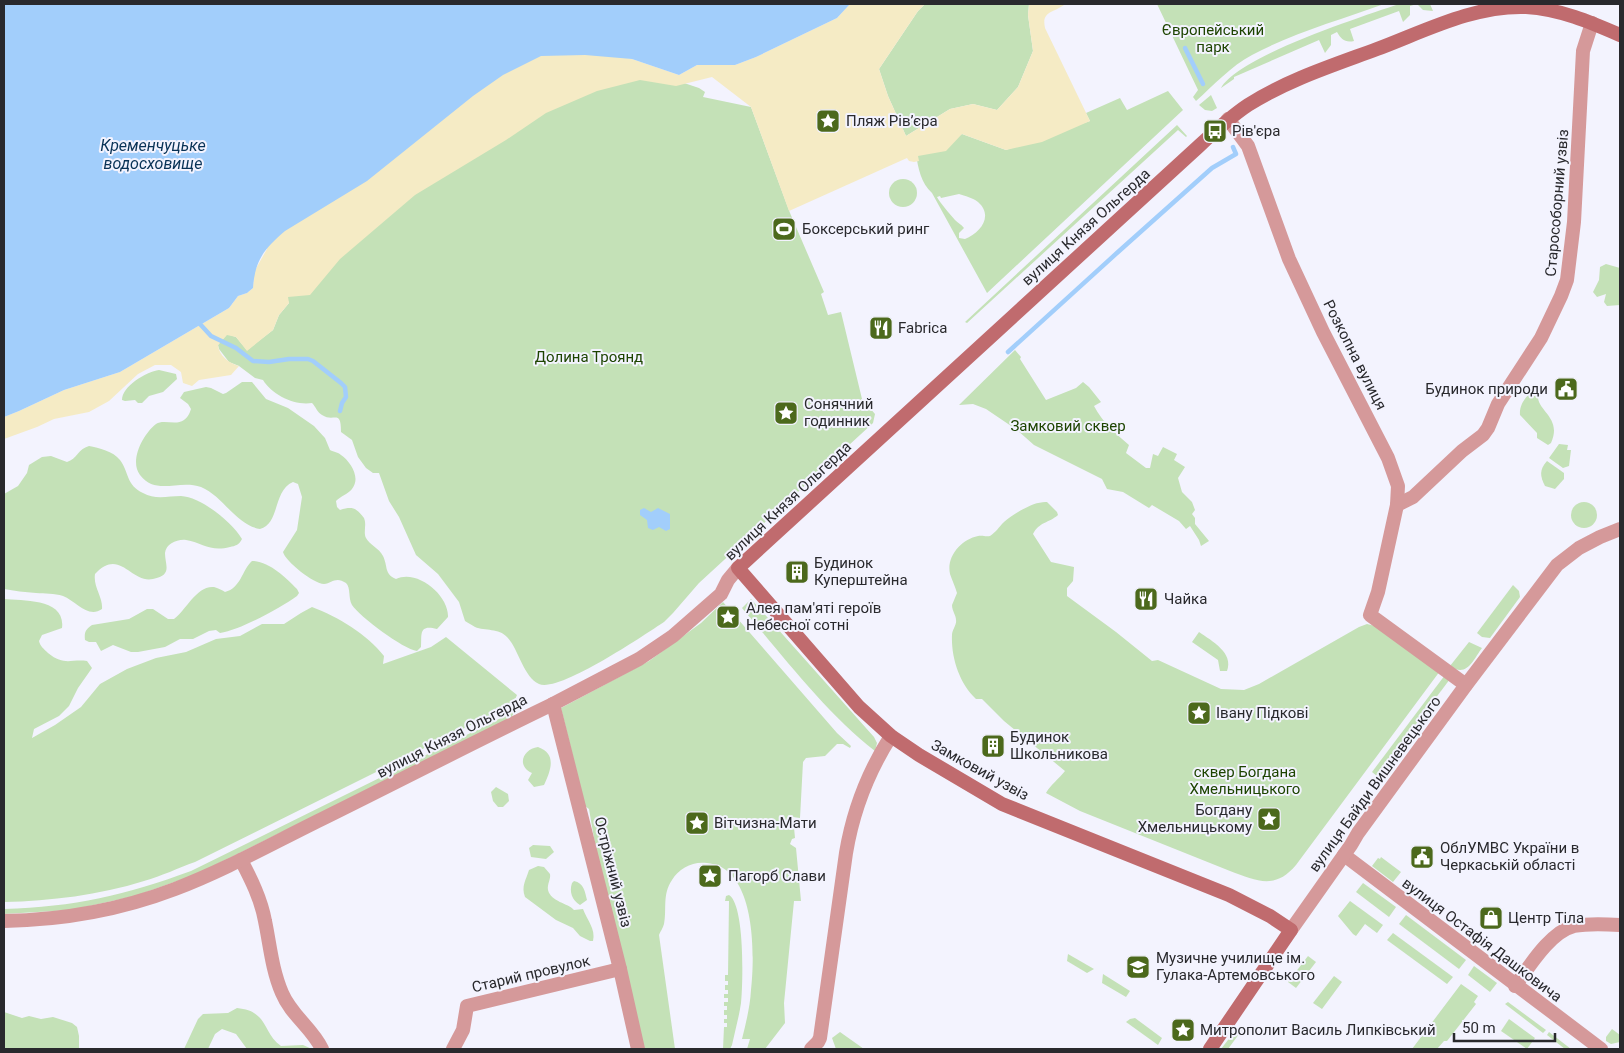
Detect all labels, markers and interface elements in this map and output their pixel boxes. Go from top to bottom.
park label: Європейський парк [1162,21,1264,56]
place icon: Пляж Рівʼєра [815,108,841,134]
place label: Пляж Рівʼєра [846,112,938,130]
bus stop icon: Рів'єра [1202,118,1228,144]
place label: Рів'єра [1232,122,1280,140]
street label: Старособорний узвіз [1542,129,1572,277]
water label: Кременчуцьке водосховище [100,136,206,173]
street label: вулиця Князя Ольгерда [1018,165,1154,289]
sports icon: Боксерський ринг [771,216,797,242]
place label: Боксерський ринг [802,220,930,238]
street label: Розкопна вулиця [1319,297,1391,413]
restaurant icon: Fabrica [868,315,894,341]
place label: Fabrica [898,319,947,337]
park label: Долина Троянд [535,348,643,366]
public building icon: Будинок природи [1553,376,1579,402]
place label: Будинок природи [1425,380,1548,398]
place label: Сонячний годинник [804,395,873,430]
place icon: Сонячний годинник [773,400,799,426]
park label: Замковий сквер [1010,417,1126,435]
street label: вулиця Князя Ольгерда [721,438,855,564]
place label: Будинок Куперштейна [814,554,908,589]
building icon: Будинок Куперштейна [784,559,810,585]
restaurant icon: Чайка [1133,586,1159,612]
place label: Чайка [1164,590,1207,608]
place label: Алея пам'яті героїв Небесної сотні [746,599,881,634]
place icon: Алея пам'яті героїв Небесної сотні [715,604,741,630]
street label: вулиця Князя Ольгерда [374,690,530,782]
street label: вулиця Байди Вишневецького [1305,693,1445,875]
place icon: Івану Підкові [1186,700,1212,726]
place label: Івану Підкові [1216,704,1308,722]
place label: Будинок Школьникова [1010,728,1108,763]
building icon: Будинок Школьникова [980,733,1006,759]
street label: Замковий узвіз [928,736,1032,804]
park label: сквер Богдана Хмельницького [1190,763,1300,798]
place label: Богдану Хмельницькому [1138,801,1252,836]
place icon: Богдану Хмельницькому [1256,806,1282,832]
place icon: Вітчизна-Мати [684,810,710,836]
place label: Вітчизна-Мати [714,814,817,832]
street label: Остріжний узвіз [591,815,635,929]
place label: ОблУМВС України в Черкаській області [1440,839,1579,874]
public building icon: ОблУМВС України в Черкаській області [1409,844,1435,870]
place icon: Пагорб Слави [697,863,723,889]
place label: Пагорб Слави [728,867,826,885]
street label: вулиця Остафія Дашковича [1399,874,1565,1006]
shop icon: Центр Тіла [1478,905,1504,931]
place label: Центр Тіла [1508,909,1584,927]
place label: Музичне училище ім. Гулака-Артемовського [1156,949,1315,984]
street label: Старий провулок [470,952,592,996]
school or university icon: Музичне училище ім. Гулака-Артемовського [1125,954,1151,980]
scale bar [1454,1010,1555,1042]
place icon: Митрополит Василь Липківський [1170,1017,1196,1043]
text: 50 m [1462,1019,1496,1037]
place label: Митрополит Василь Липківський [1200,1021,1436,1039]

